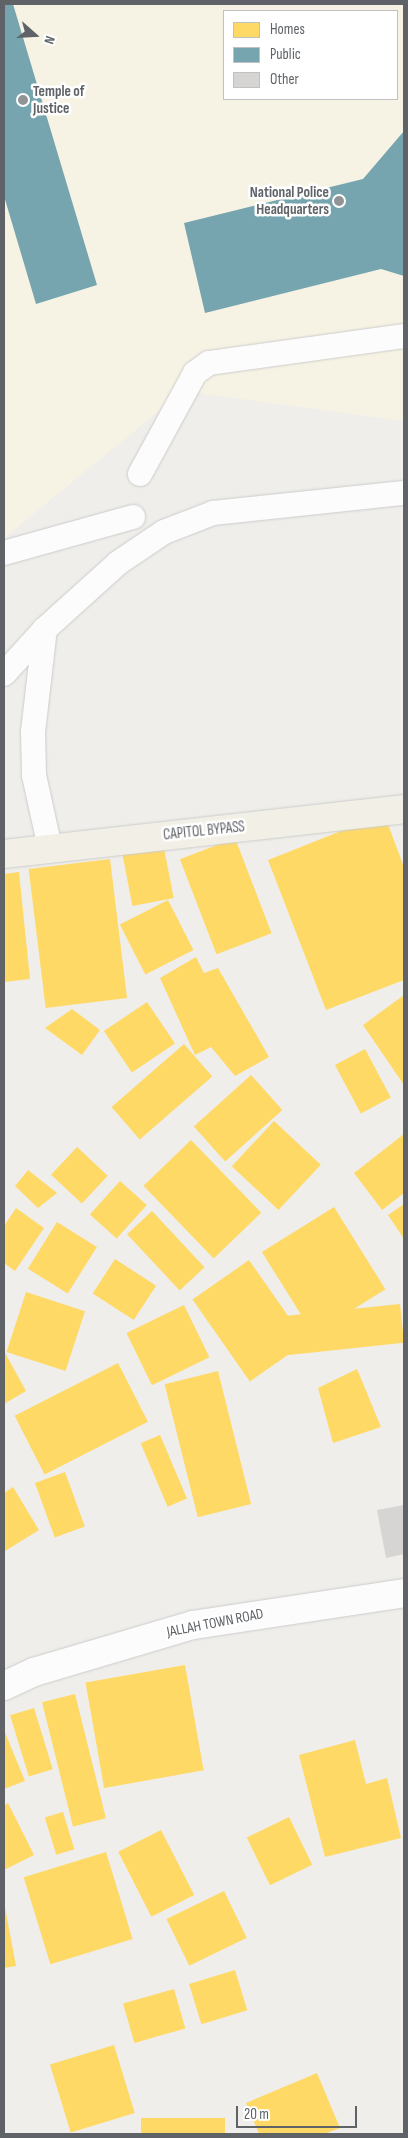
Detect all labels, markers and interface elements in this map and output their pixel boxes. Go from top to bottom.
north arrow [10,10,60,60]
legend [223,10,398,100]
text: Homes [270,20,305,39]
text: N [40,34,59,46]
text: Public [270,45,301,64]
text: Other [270,70,299,89]
place label: Temple of Justice [33,82,84,117]
marker: Temple of Justice [17,94,29,106]
place label: National Police Headquarters [250,183,329,218]
marker: National Police Headquarters [333,195,345,207]
street label: CAPITOL BYPASS [162,818,246,844]
street label: JALLAH TOWN ROAD [165,1605,265,1641]
scale bar [238,2096,359,2128]
text: 20 m [244,2105,269,2124]

